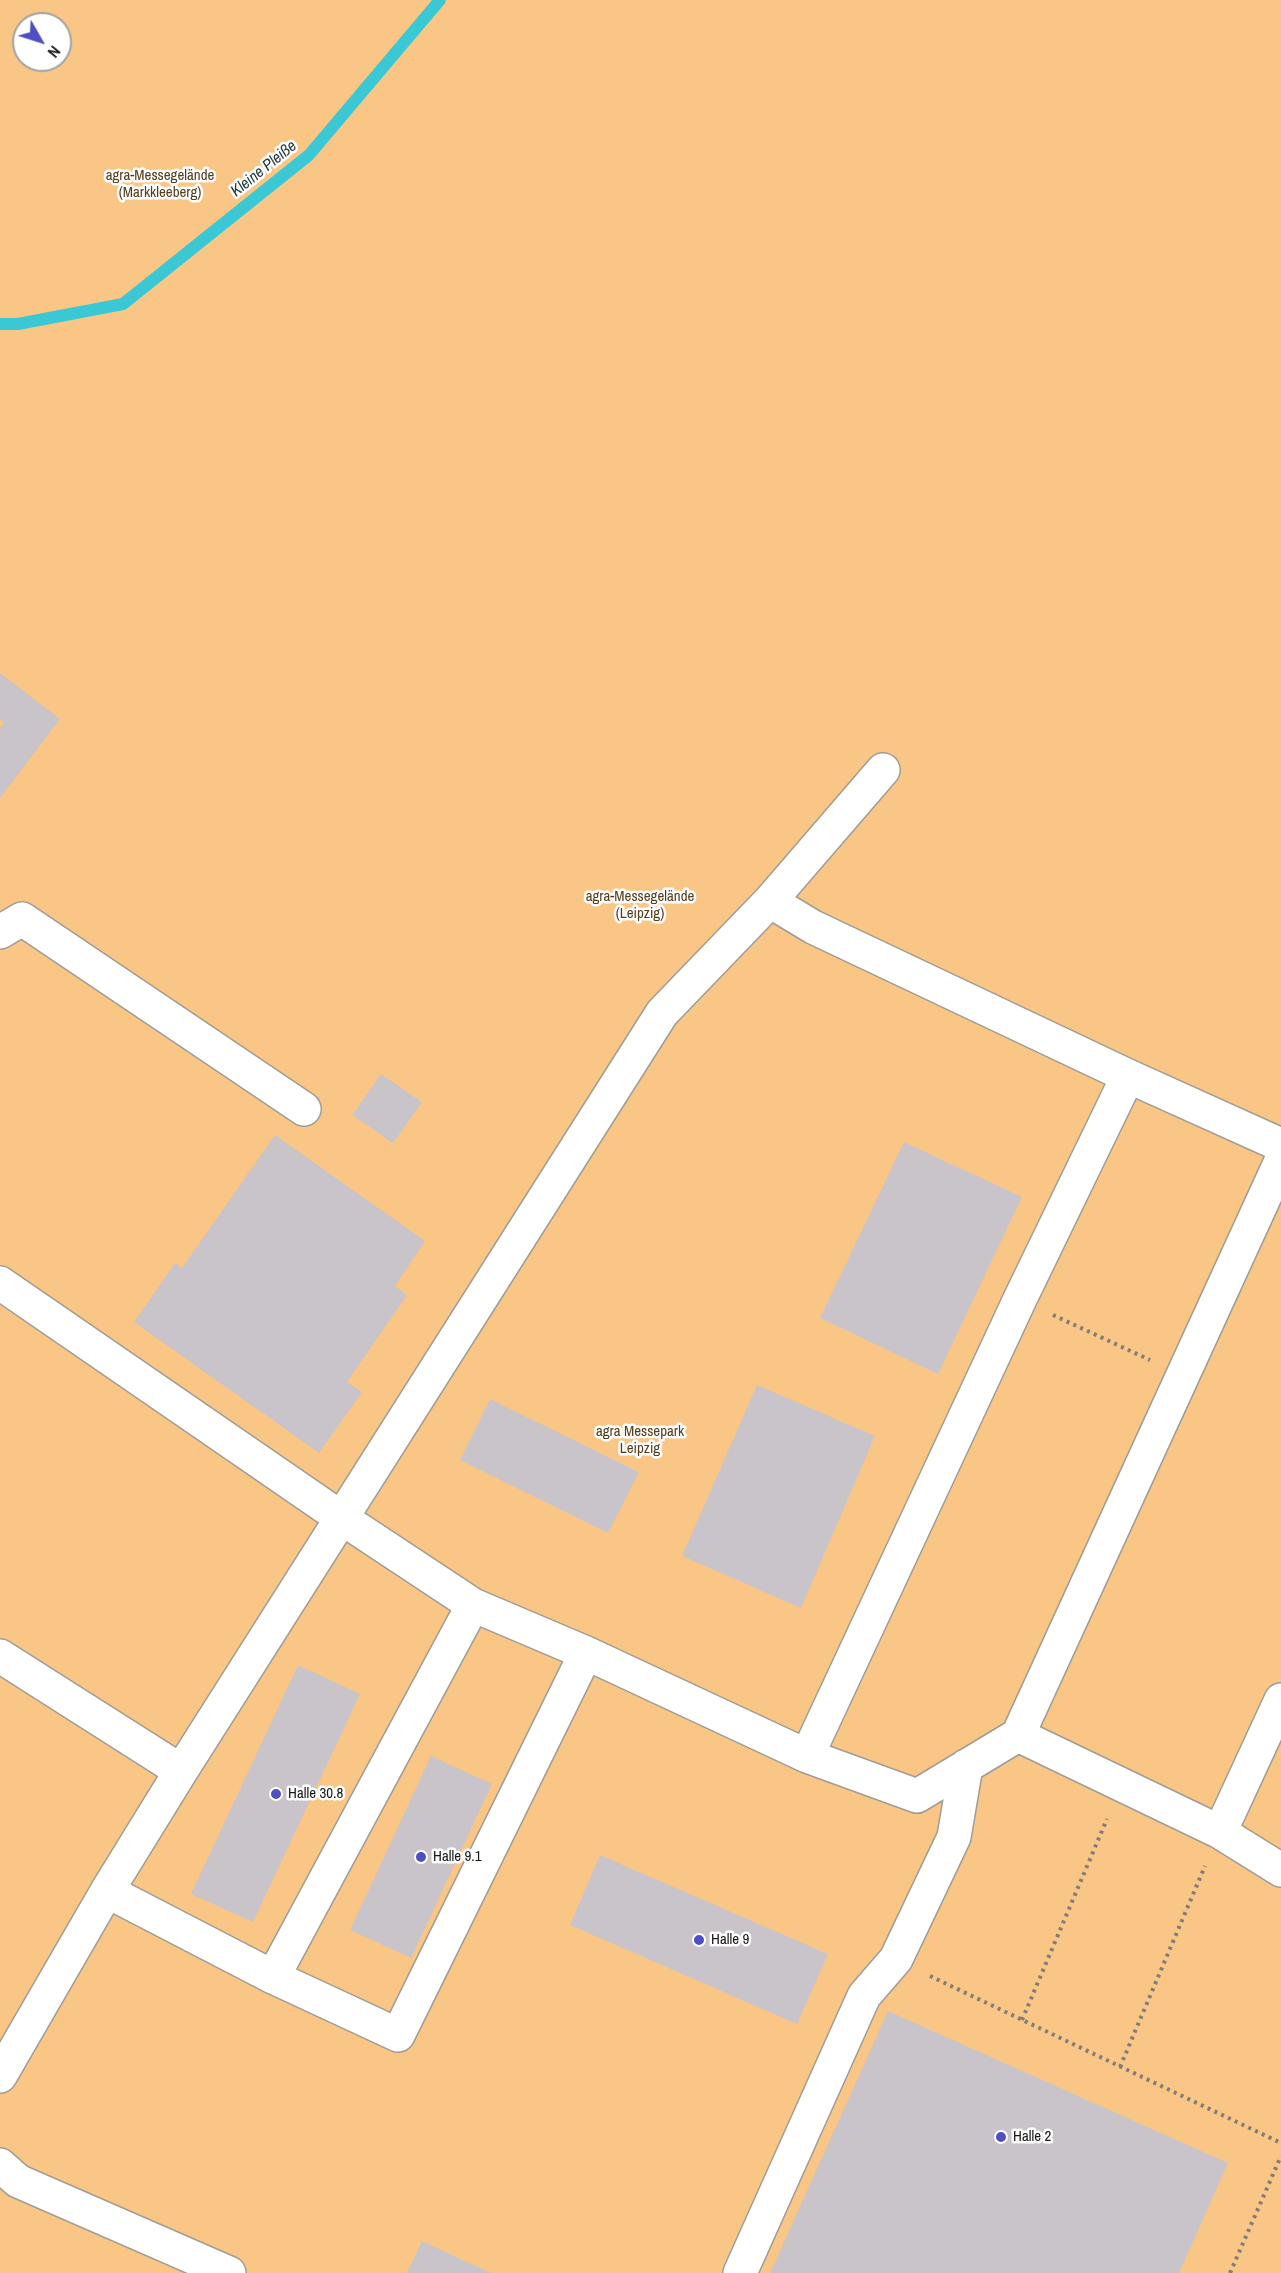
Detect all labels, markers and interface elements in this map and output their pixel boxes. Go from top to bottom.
north arrow [12,12,72,72]
text: N [43,41,66,63]
water label: Kleine Pleiße [227,137,301,201]
park label: agra-Messegelände (Markkleeberg) [106,167,214,202]
park label: agra-Messegelände (Leipzig) [586,888,694,923]
park label: agra Messepark Leipzig [596,1423,684,1458]
place label: Halle 30.8 [288,1785,343,1803]
marker: Halle 30.8 [269,1787,283,1801]
place label: Halle 9.1 [433,1848,482,1866]
marker: Halle 9.1 [414,1850,428,1864]
place label: Halle 9 [711,1931,749,1949]
marker: Halle 9 [692,1933,706,1947]
place label: Halle 2 [1013,2128,1051,2146]
marker: Halle 2 [994,2130,1008,2144]

